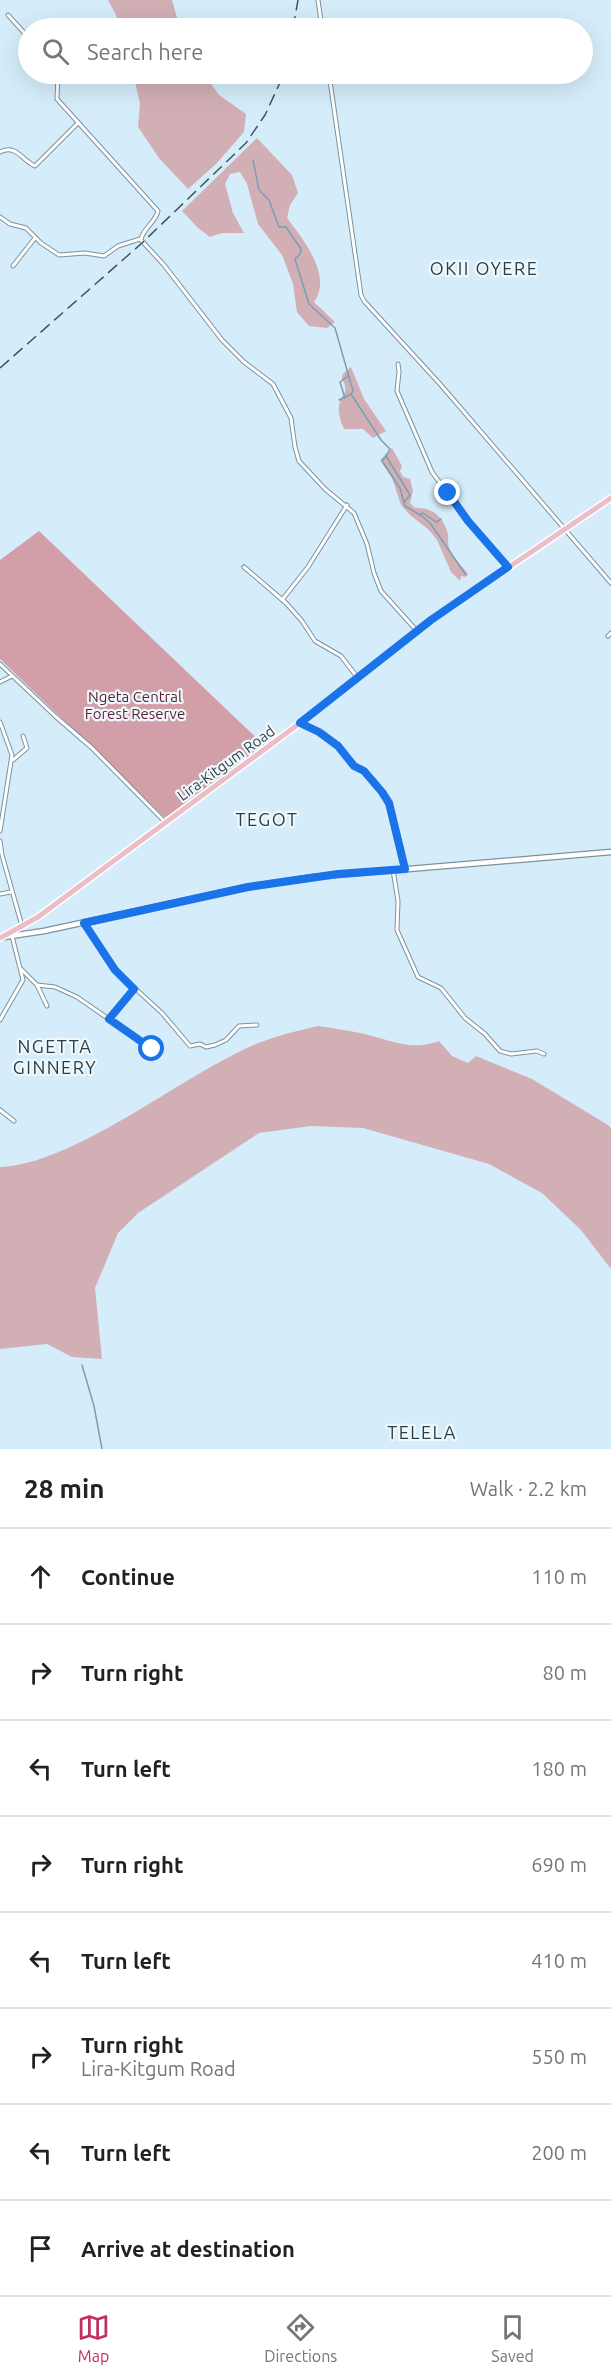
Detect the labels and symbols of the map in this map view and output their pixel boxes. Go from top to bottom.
district label: OKII OYERE [430,258,538,278]
route end [434,479,460,505]
park label: Ngeta Central Forest Reserve [85,688,185,722]
street label: Lira-Kitgum Road [174,722,278,804]
district label: TEGOT [236,809,298,829]
route start [138,1035,164,1061]
district label: NGETTA GINNERY [13,1036,97,1077]
district label: TELELA [387,1422,457,1442]

